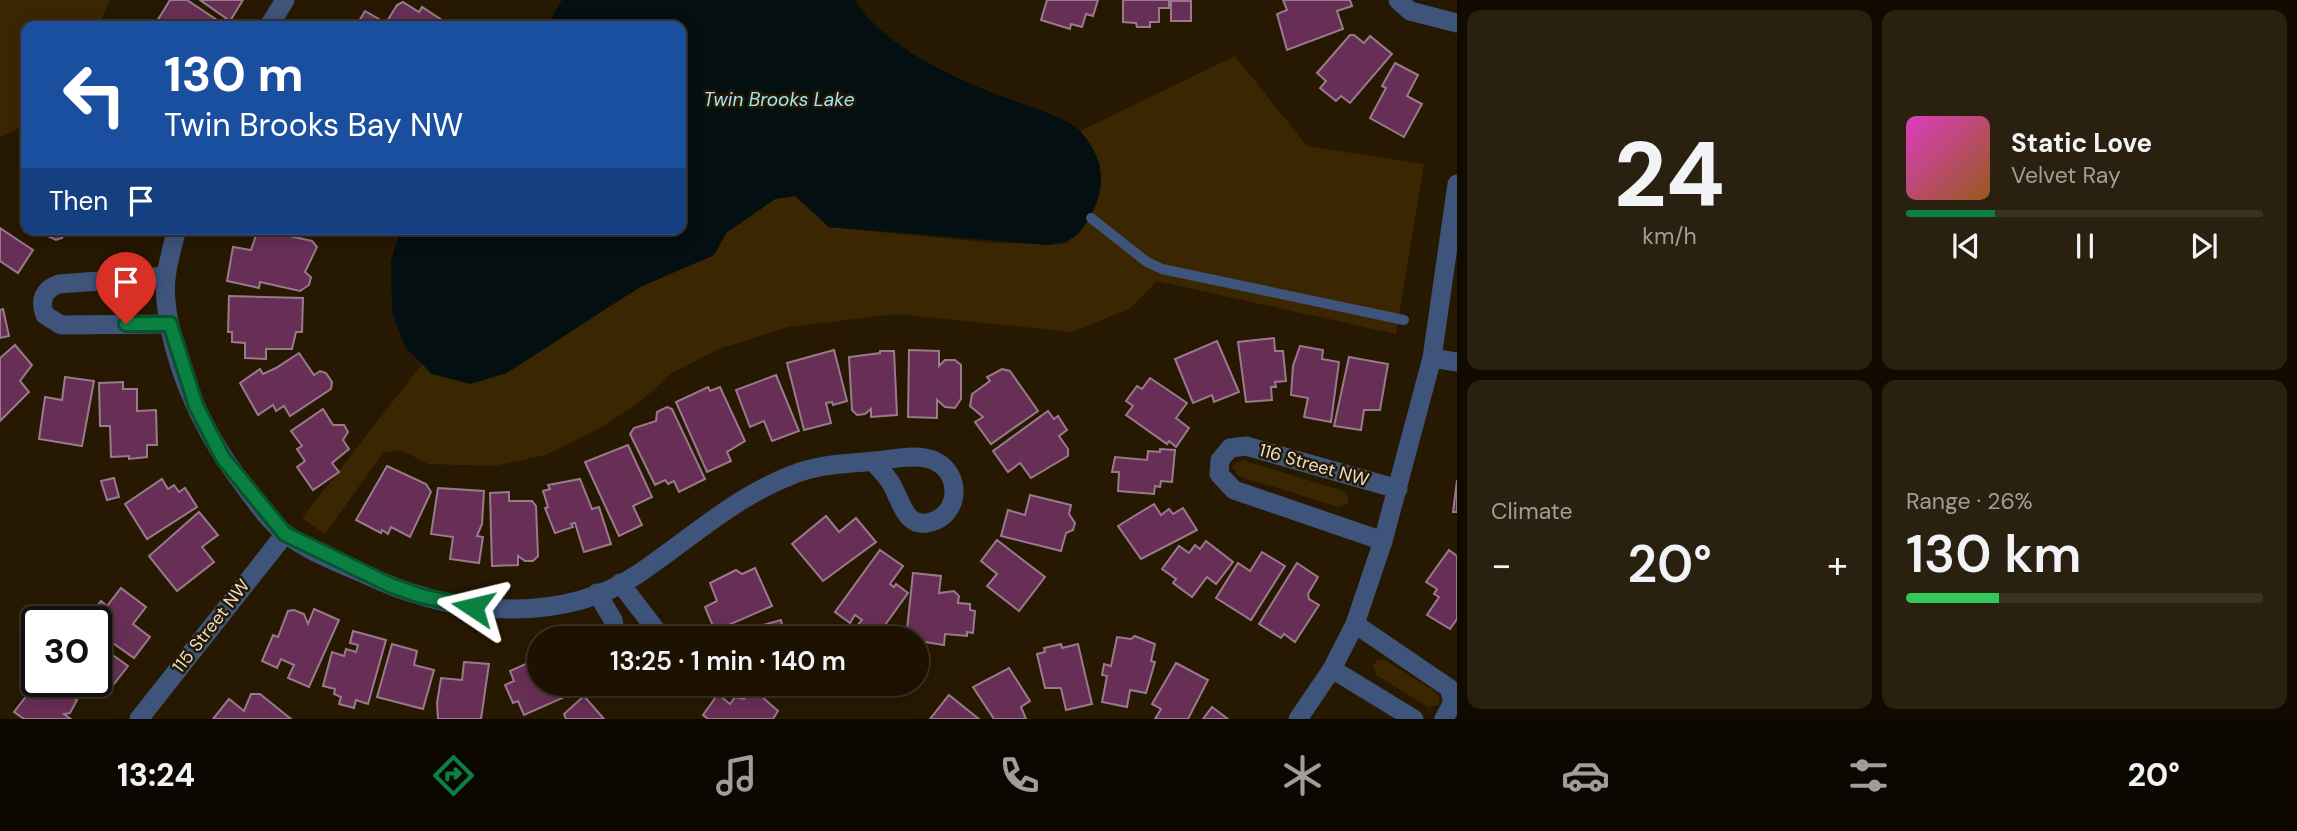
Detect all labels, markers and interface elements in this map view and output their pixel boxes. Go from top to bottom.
text: 130 m [164,42,304,106]
icon: left [49,49,140,140]
water label: Twin Brooks Lake [704,87,855,112]
text: Twin Brooks Bay NW [164,104,463,146]
text: 24 [1614,116,1725,234]
text: Static Love [2011,126,2152,160]
text: Velvet Ray [2011,160,2121,190]
icon: arrive [122,182,160,220]
text: Then [49,184,108,218]
text: km/h [1642,221,1697,251]
icon: previous [1947,227,1985,265]
icon: pause [2066,227,2104,265]
icon: next [2185,227,2223,265]
pin [96,252,156,324]
icon: arrive [107,263,145,301]
street label: 116 Street NW [1256,438,1372,492]
text: Range · 26% [1906,486,2033,516]
text: Climate [1491,496,1573,526]
text: 130 km [1906,520,2081,588]
text: 20° [1627,530,1712,598]
text: − [1491,540,1512,590]
text: + [1827,540,1848,590]
position arrow [436,570,510,644]
street label: 115 Street NW [167,574,255,678]
speed limit sign: 30 [21,606,112,697]
text: 13:25 · 1 min · 140 m [610,644,846,678]
icon: directions [429,751,478,800]
icon: music [712,751,761,800]
icon: phone [995,751,1044,800]
icon: climate [1278,751,1327,800]
icon: car [1561,751,1610,800]
icon: filters [1844,751,1893,800]
text: 13:24 [117,754,195,796]
text: 20° [2127,754,2180,796]

